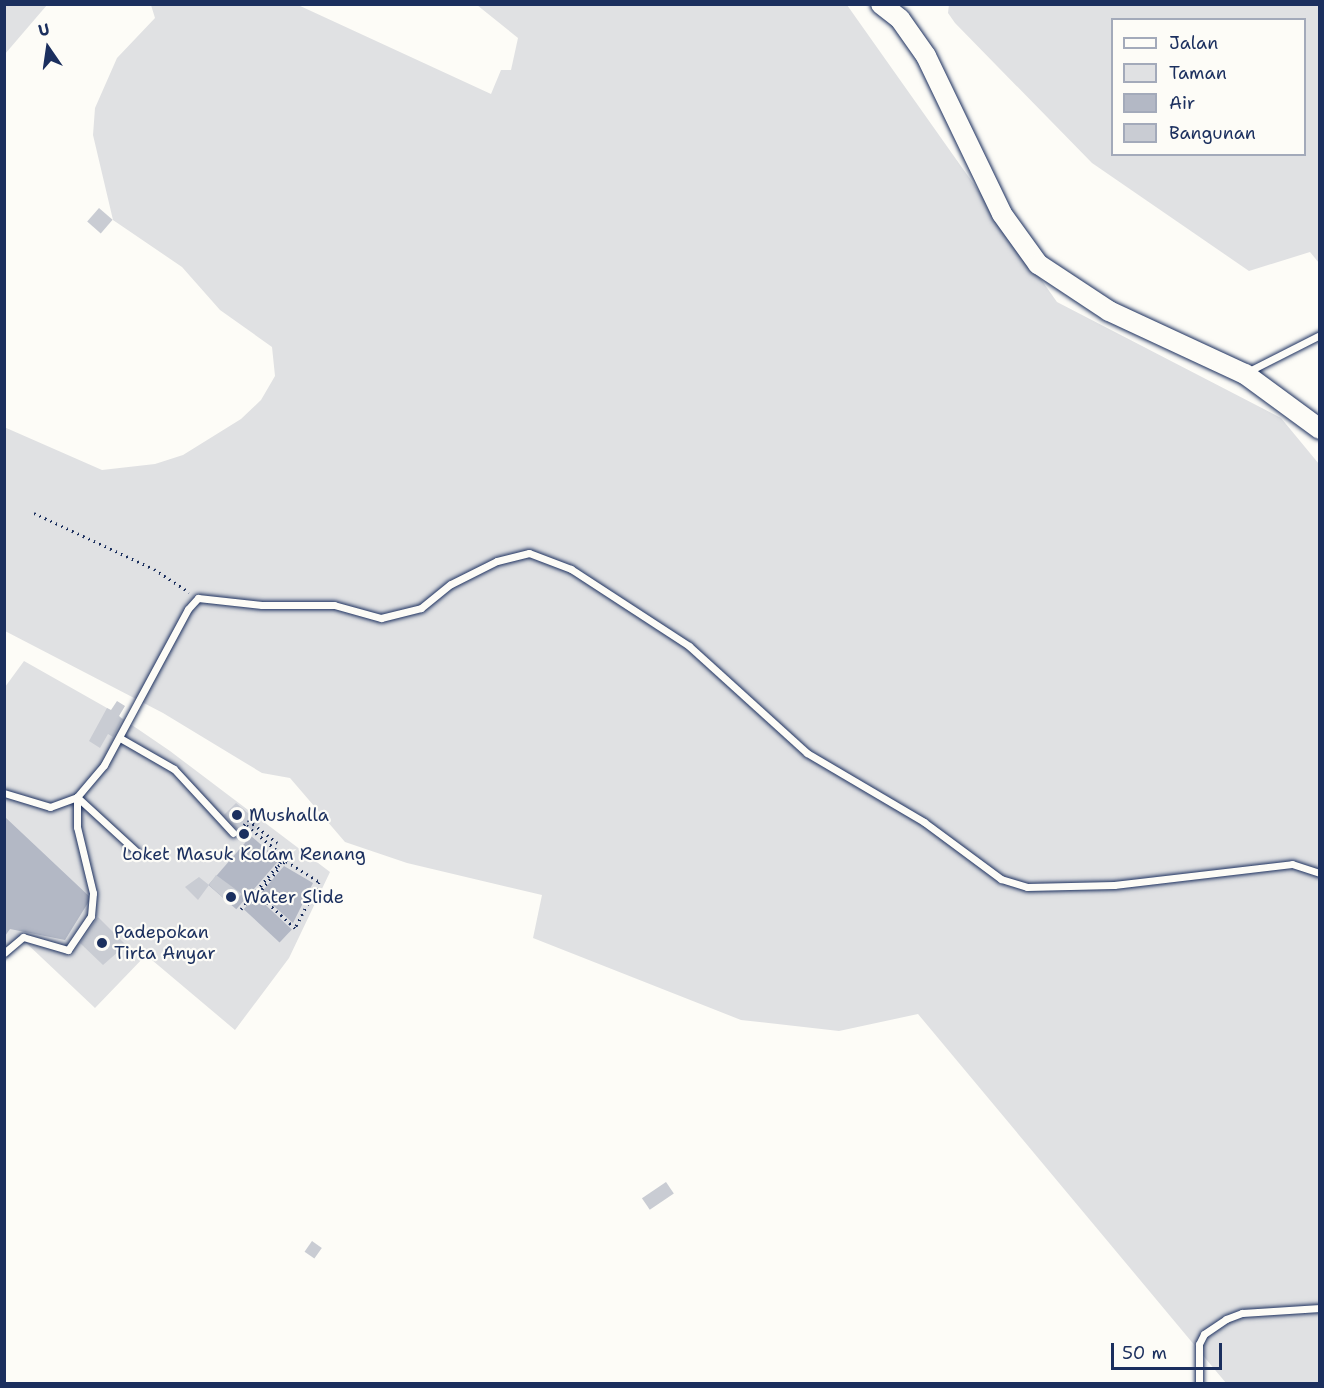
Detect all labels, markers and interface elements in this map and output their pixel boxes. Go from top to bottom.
north arrow [18,18,78,78]
legend [1111,18,1306,156]
text: U [36,19,52,41]
text: Jalan [1169,31,1218,55]
text: Taman [1169,61,1227,85]
text: Air [1169,91,1195,115]
text: Bangunan [1169,121,1256,145]
place label: Mushalla [249,804,329,826]
marker: Mushalla [230,808,244,822]
marker: Loket Masuk Kolam Renang [237,827,251,841]
place label: Loket Masuk Kolam Renang [122,843,366,865]
place label: Water Slide [243,886,344,908]
marker: Water Slide [224,890,238,904]
place label: Padepokan Tirta Anyar [114,922,216,964]
marker: Padepokan Tirta Anyar [95,936,109,950]
scale bar [1114,1331,1225,1369]
text: 50 m [1122,1341,1167,1365]

